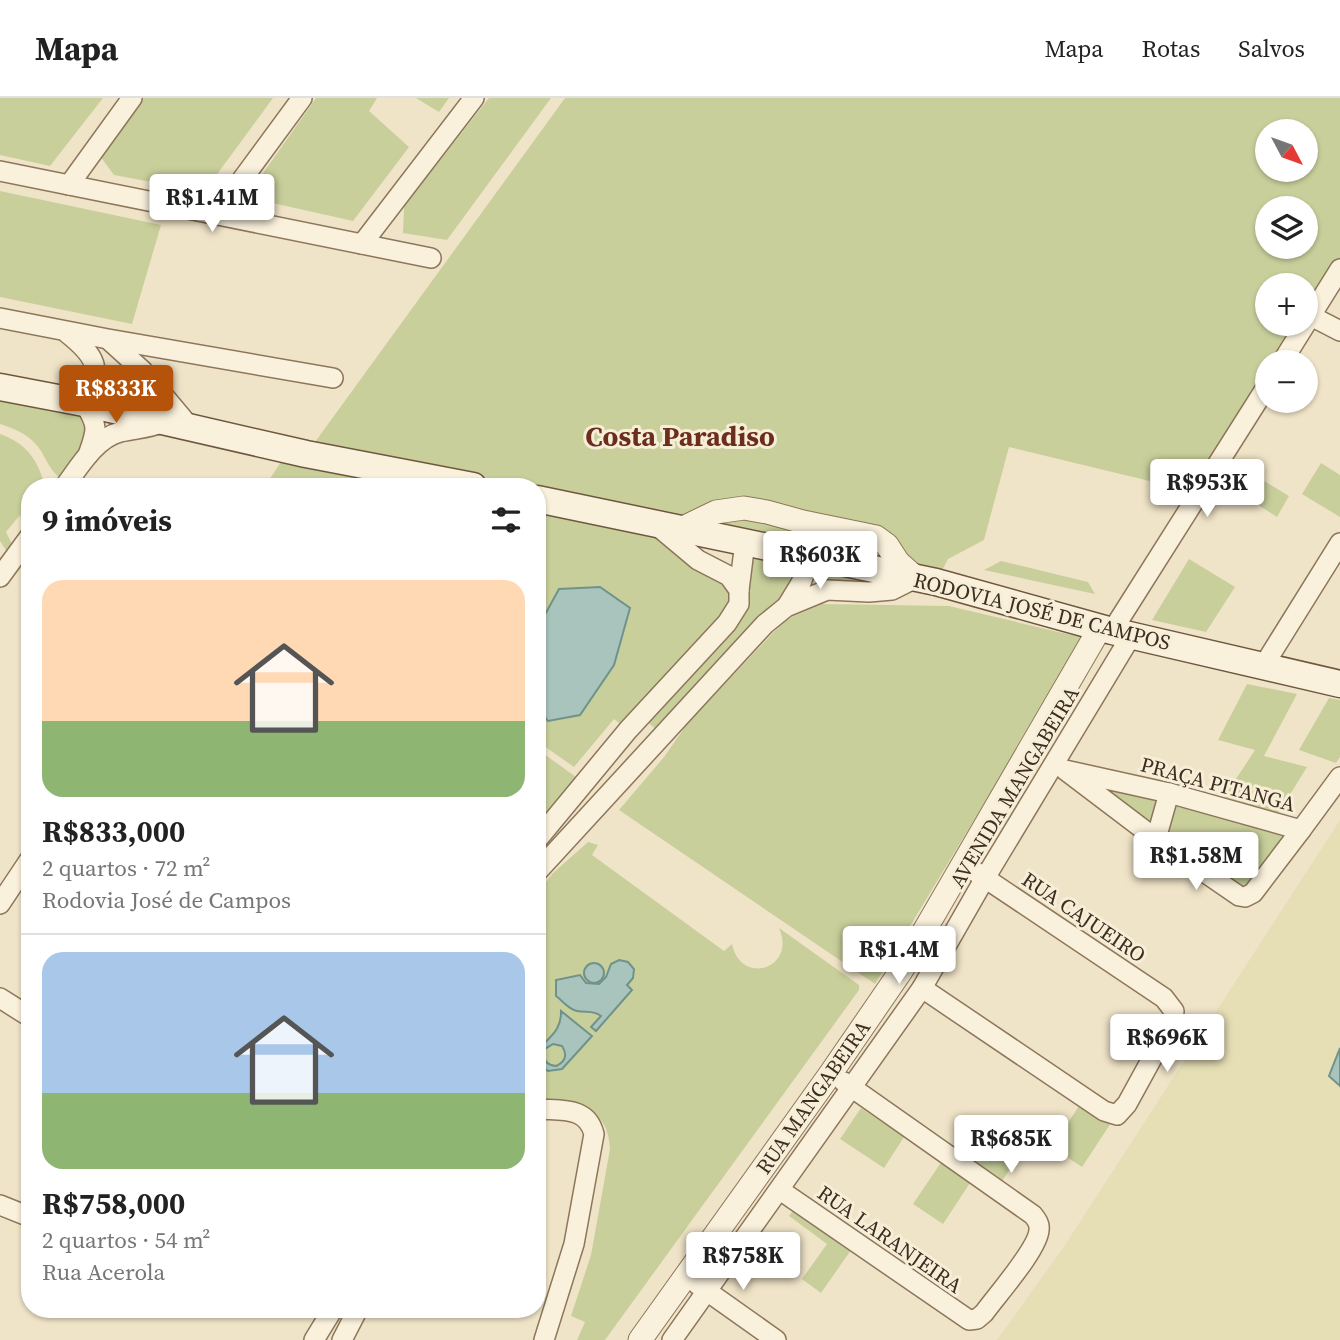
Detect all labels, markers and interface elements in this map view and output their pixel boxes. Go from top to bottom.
text: Mapa [35,26,118,71]
text: Mapa [1044,32,1104,65]
text: Rotas [1142,32,1200,65]
text: Salvos [1238,32,1305,65]
north arrow [1255,119,1318,182]
map controls [1255,119,1318,413]
pin: R$1.41M [147,174,277,234]
text: R$1.41M [165,181,259,213]
button: layers [1255,196,1318,259]
button: + [1255,273,1318,336]
button: − [1255,350,1318,413]
pin: R$833K [59,366,173,425]
text: R$833K [75,372,157,404]
district label: Costa Paradiso [585,417,775,455]
pin: R$953K [1150,460,1264,519]
text: R$953K [1166,466,1248,498]
text: 9 imóveis [42,500,172,541]
icon: filters [487,501,525,539]
pin: R$603K [763,532,877,591]
text: R$603K [779,538,861,570]
street label: RODOVIA JOSÉ DE CAMPOS [910,565,1174,657]
icon: home [221,625,347,751]
street label: AVENIDA MANGABEIRA [942,681,1086,893]
street label: PRAÇA PITANGA [1137,749,1299,819]
text: R$833,000 [42,811,185,852]
pin: R$1.58M [1131,832,1261,892]
text: R$1.58M [1149,839,1243,871]
text: 2 quartos · 72 m² [42,852,211,884]
street label: RUA CAJUEIRO [1016,865,1152,969]
text: Rodovia José de Campos [42,884,291,916]
pin: R$1.4M [842,926,956,986]
text: R$1.4M [859,933,939,965]
icon: home [221,997,347,1123]
street label: RUA MANGABEIRA [749,1014,877,1180]
pin: R$696K [1110,1014,1224,1074]
text: R$696K [1126,1021,1208,1053]
pin: R$685K [954,1116,1068,1175]
text: R$685K [970,1122,1052,1154]
street label: RUA LARANJEIRA [812,1178,968,1300]
text: R$758,000 [42,1183,185,1224]
text: 2 quartos · 54 m² [42,1224,211,1256]
pin: R$758K [686,1232,800,1292]
text: R$758K [702,1239,784,1271]
text: Rua Acerola [42,1256,165,1288]

